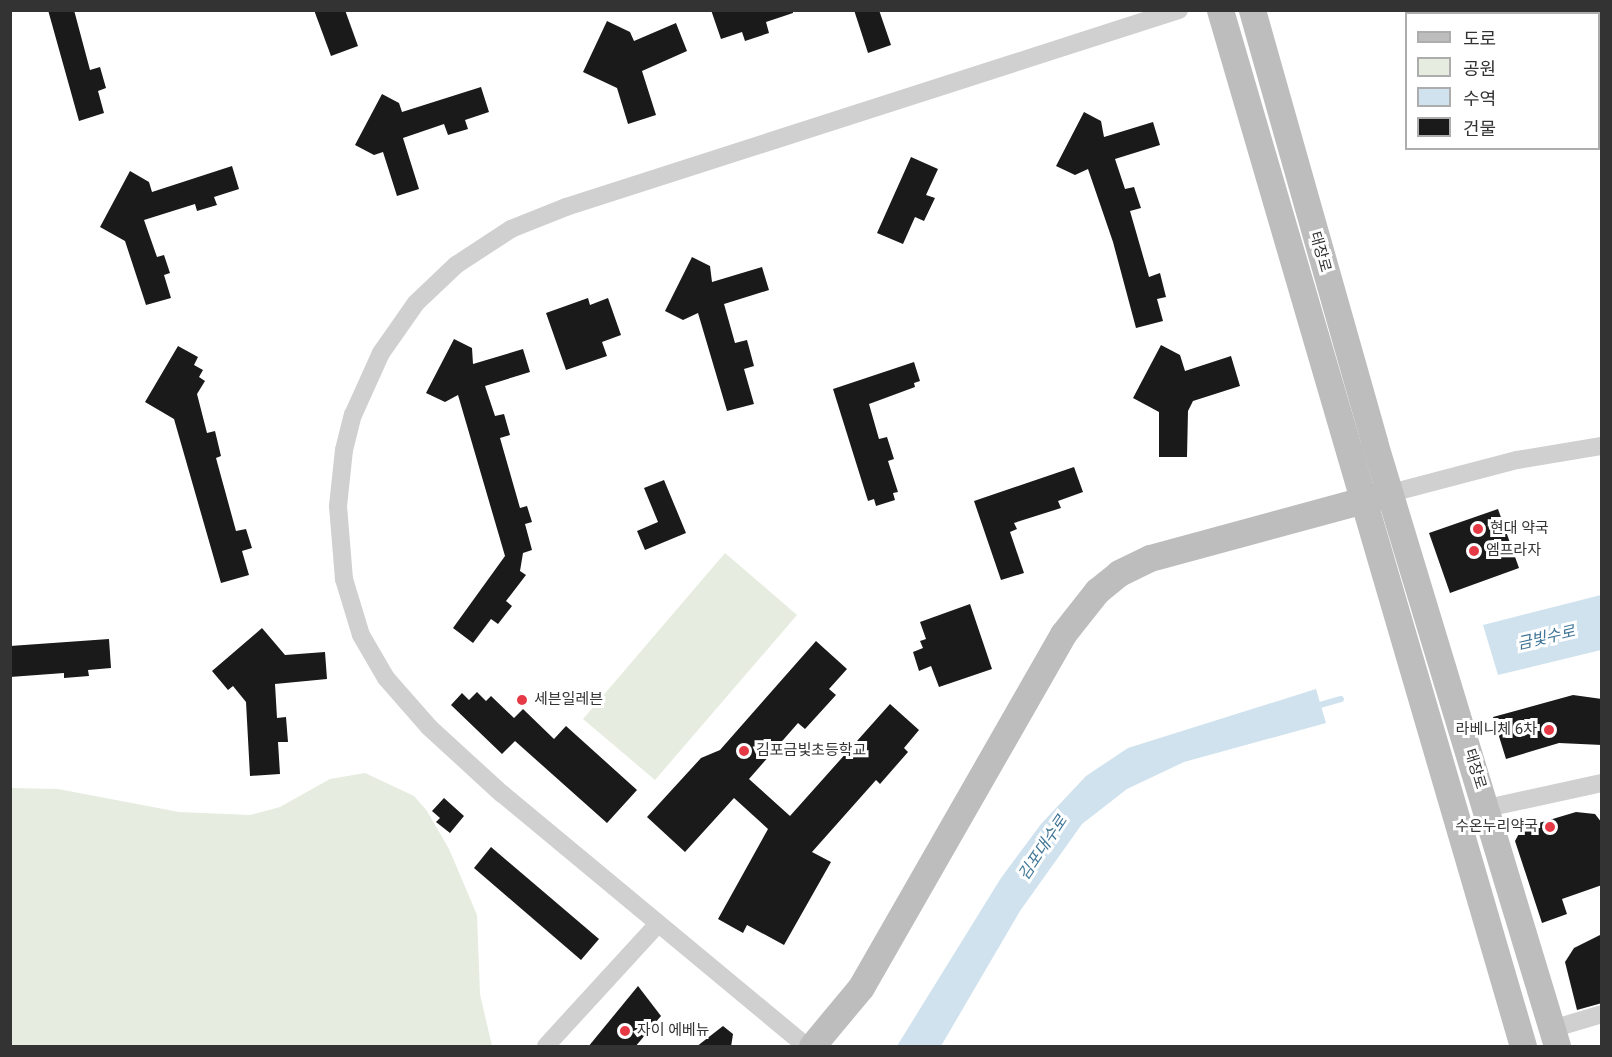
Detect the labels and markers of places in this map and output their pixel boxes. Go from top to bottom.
place label: 현대 약국 [1490,520,1549,538]
marker: 현대 약국 [1471,522,1485,536]
place label: 엠프라자 [1486,542,1541,560]
marker: 엠프라자 [1467,544,1481,558]
place label: 세븐일레븐 [534,691,603,709]
marker: 세븐일레븐 [515,693,529,707]
place label: 라베니체 6차 [1456,721,1537,739]
marker: 라베니체 6차 [1542,723,1556,737]
place label: 김포금빛초등학교 [756,742,866,760]
marker: 김포금빛초등학교 [737,744,751,758]
place label: 수온누리약국 [1455,818,1538,836]
marker: 수온누리약국 [1543,820,1557,834]
place label: 자이 에베뉴 [637,1022,710,1040]
marker: 자이 에베뉴 [618,1024,632,1038]

